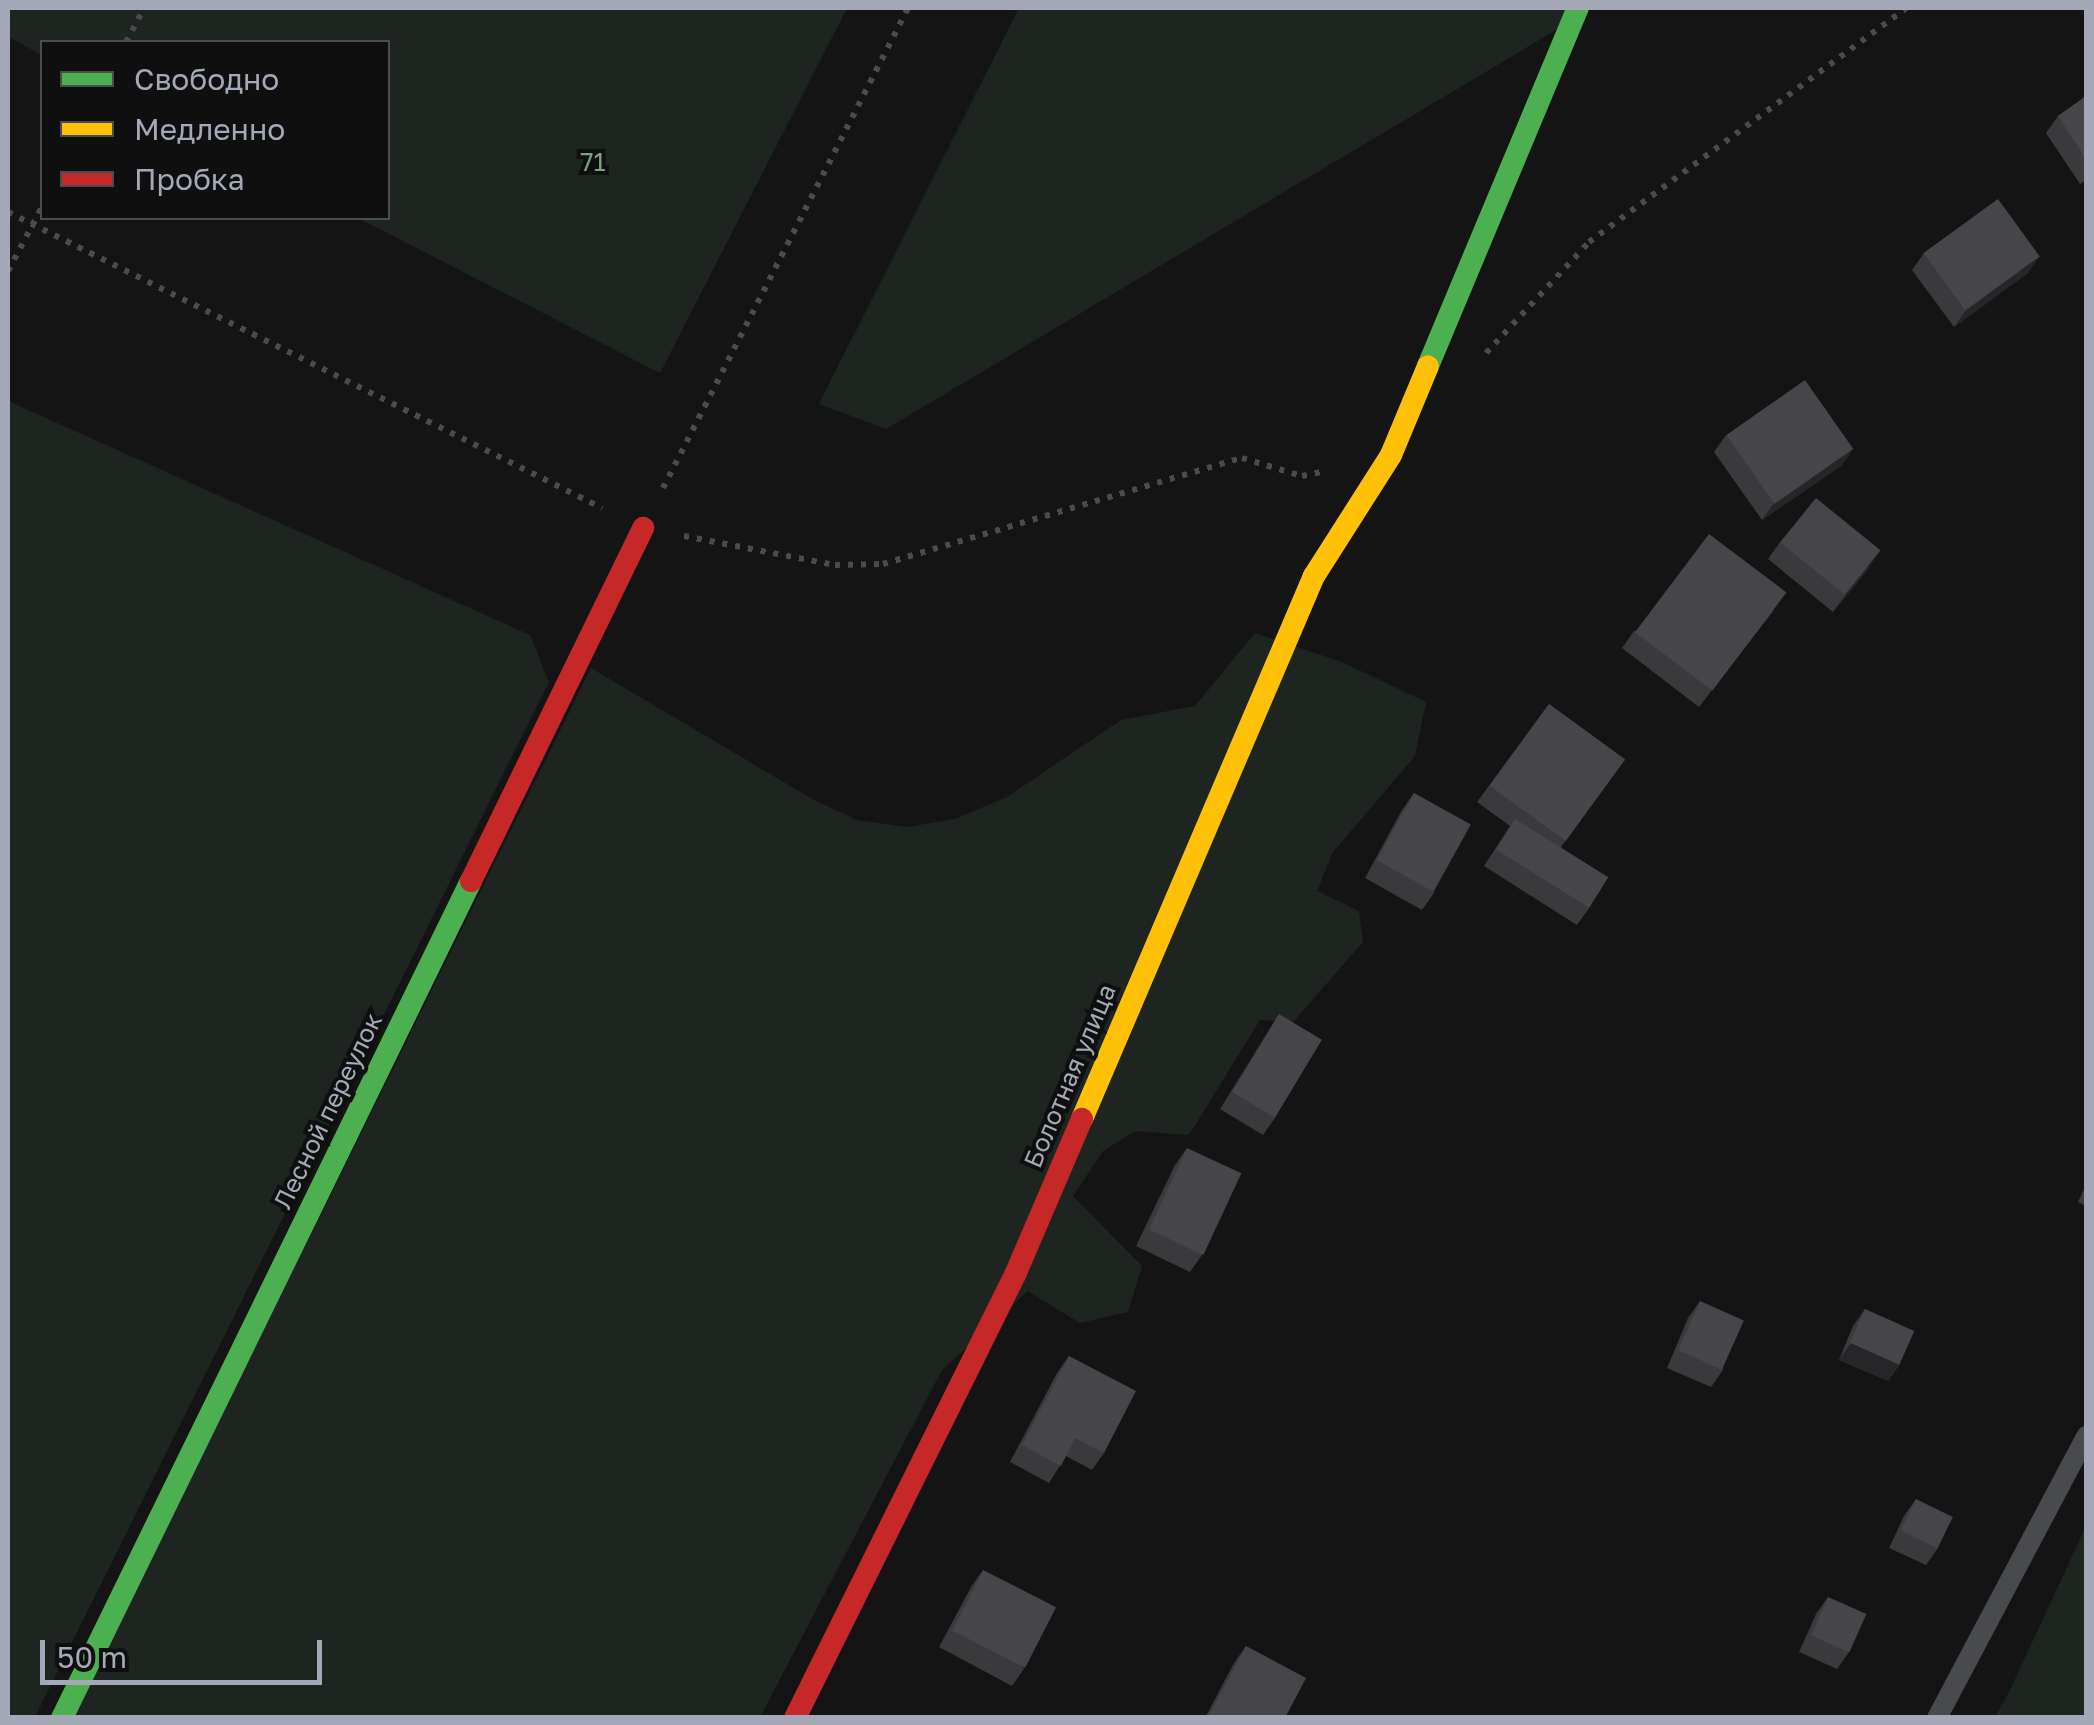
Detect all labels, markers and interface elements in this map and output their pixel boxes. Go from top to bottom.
legend [40,40,390,220]
text: Свободно [134,61,279,97]
text: Медленно [134,111,285,147]
park label: 71 [580,147,606,177]
text: Пробка [134,161,245,197]
street label: Болотная улица [1018,980,1122,1172]
street label: Лесной переулок [268,1008,388,1214]
scale bar [45,1620,328,1682]
text: 50 m [57,1639,127,1675]

